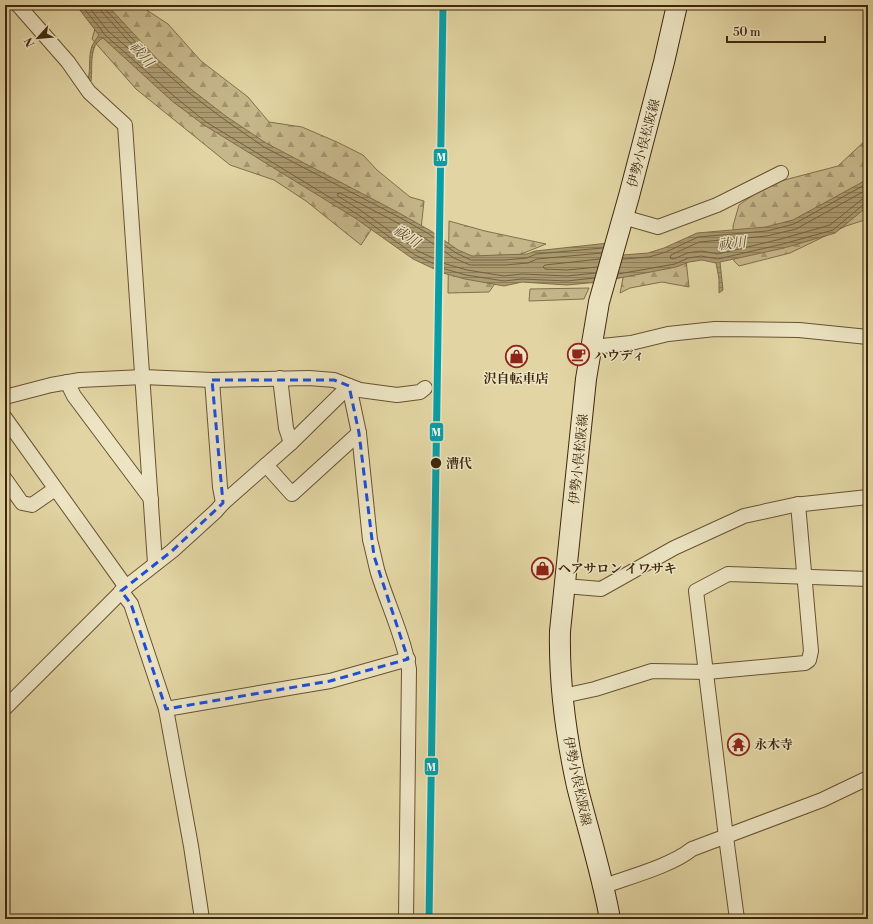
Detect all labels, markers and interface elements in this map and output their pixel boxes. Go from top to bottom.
north arrow [18,18,58,58]
scale bar [727,18,825,44]
text: 50 m [733,25,761,40]
text: N [22,35,38,49]
water label: 祓川 [125,38,159,73]
street label: 伊勢小俣松阪線 [624,97,663,189]
line badge: M [433,148,448,167]
text: M [436,151,447,165]
water label: 祓川 [390,222,425,253]
water label: 祓川 [717,233,749,254]
cafe icon: ハウディ [565,342,591,368]
shop icon: 沢自転車店 [503,343,529,369]
place label: ハウディ [594,348,645,364]
place label: 沢自転車店 [483,371,549,387]
street label: 伊勢小俣松阪線 [566,413,592,505]
line badge: M [429,422,444,442]
text: M [431,426,442,440]
marker: 漕代 [429,456,443,470]
place label: 漕代 [446,456,472,472]
shop icon: ヘアサロン イワサキ [529,555,555,581]
place label: ヘアサロン イワサキ [558,561,677,577]
temple icon: 永木寺 [725,731,751,757]
street label: 伊勢小俣松阪線 [560,735,594,827]
place label: 永木寺 [754,737,793,753]
line badge: M [424,757,439,776]
text: M [426,761,437,775]

